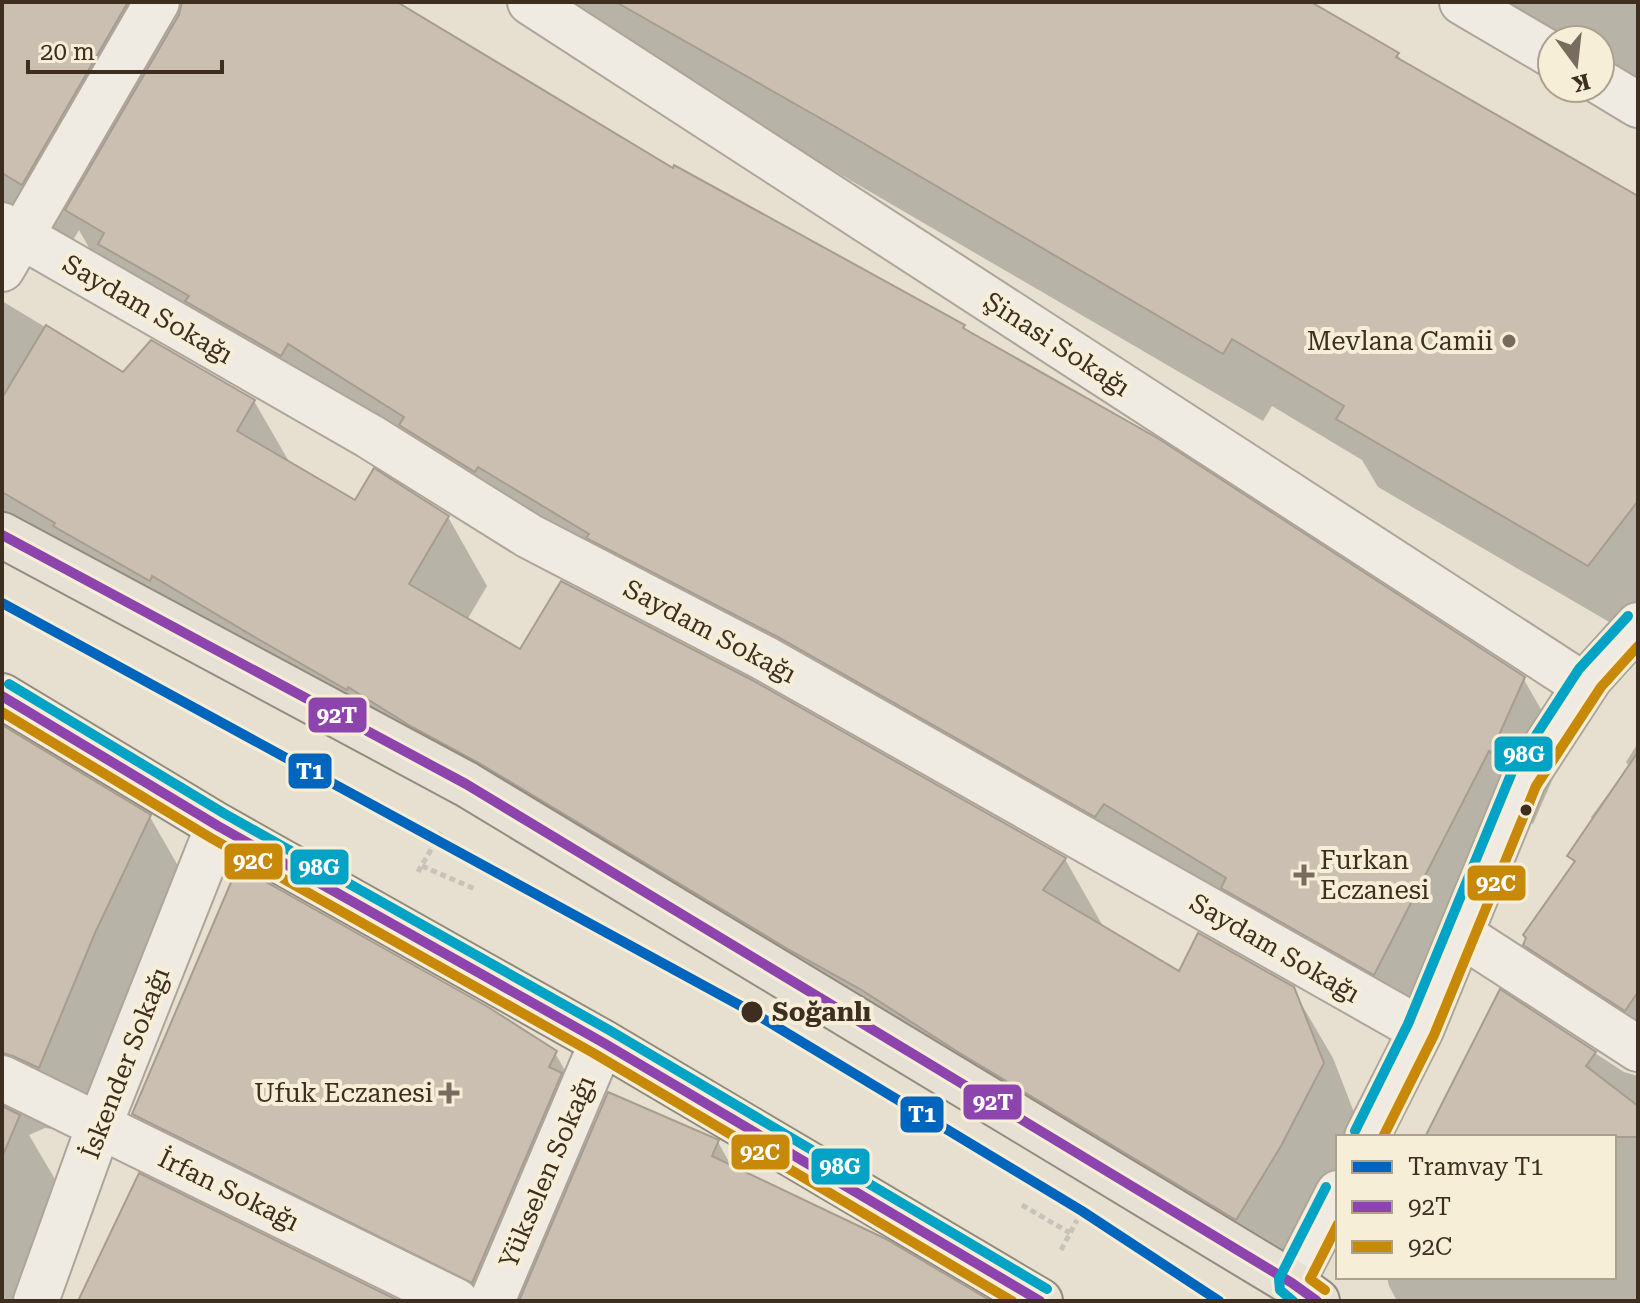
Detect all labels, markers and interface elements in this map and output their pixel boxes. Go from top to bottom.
scale bar [28,24,222,74]
north arrow [1536,24,1616,104]
text: 20 m [40,38,95,66]
text: K [1569,69,1593,97]
street label: Saydam Sokağı [58,248,238,370]
street label: Şinasi Sokağı [978,286,1136,402]
place label: Mevlana Camii [1307,326,1493,356]
marker: Mevlana Camii [1500,332,1518,350]
street label: Saydam Sokağı [619,573,801,689]
line badge: 92T [307,696,368,734]
text: 92T [317,703,357,728]
line badge: 98G [1493,735,1554,773]
text: 98G [1503,742,1545,767]
line badge: T1 [287,752,333,790]
text: T1 [296,759,324,784]
unlabelled marker [1518,802,1534,818]
line badge: 92C [223,842,284,881]
place label: Furkan Eczanesi [1320,845,1429,905]
line badge: 98G [289,848,350,886]
text: 92C [233,849,273,874]
text: 98G [298,855,340,880]
line badge: 92C [1466,864,1527,902]
marker: Furkan Eczanesi [1295,866,1313,884]
text: 92C [1476,871,1516,896]
street label: Saydam Sokağı [1185,887,1365,1009]
street label: İskender Sokağı [74,963,175,1163]
place label: Soğanlı [772,997,871,1027]
marker: Soğanlı [739,999,765,1025]
street label: Yükselen Sokağı [493,1071,601,1273]
place label: Ufuk Eczanesi [254,1078,433,1108]
line badge: 92T [962,1083,1023,1121]
marker: Ufuk Eczanesi [440,1084,458,1102]
text: 92T [973,1090,1013,1115]
line badge: T1 [899,1095,945,1134]
text: T1 [908,1102,936,1127]
line badge: 92C [730,1133,791,1171]
legend [1336,1135,1616,1279]
text: 92C [740,1140,780,1165]
street label: İrfan Sokağı [154,1142,305,1237]
line badge: 98G [810,1147,871,1186]
text: Tramvay T1 [1408,1153,1544,1181]
text: 98G [819,1154,861,1179]
text: 92T [1408,1193,1451,1221]
text: 92C [1408,1233,1452,1261]

